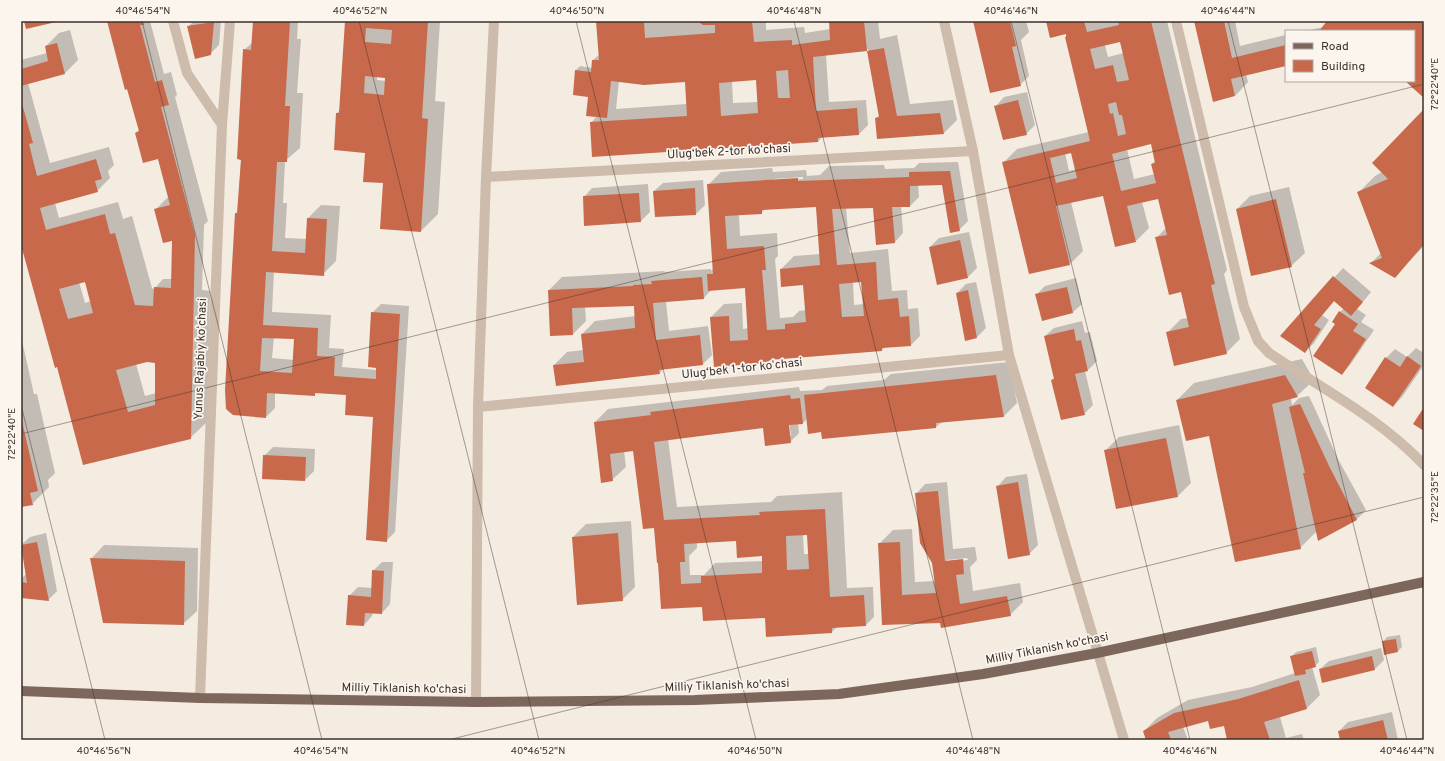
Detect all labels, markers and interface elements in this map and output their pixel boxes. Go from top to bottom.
text: 40°46'54"N [116,5,170,18]
text: 40°46'52"N [333,5,387,18]
text: 40°46'50"N [550,5,604,18]
text: 40°46'48"N [767,5,821,18]
text: 40°46'46"N [984,5,1038,18]
text: 40°46'44"N [1201,5,1255,18]
legend [1285,30,1415,82]
text: Road [1321,39,1349,55]
text: 72°22'40"E [1429,58,1442,110]
text: Building [1321,59,1365,75]
street label: Ulug‘bek 2-tor koʻchasi [667,141,791,163]
street label: Yunus Rajabiy koʻchasi [191,298,211,420]
street label: Ulug‘bek 1-tor koʻchasi [681,355,803,383]
text: 72°22'40"E [6,408,19,460]
text: 72°22'35"E [1429,471,1442,523]
street label: Milliy Tiklanish ko'chasi [984,629,1110,669]
street label: Milliy Tiklanish ko'chasi [664,676,790,696]
street label: Milliy Tiklanish ko'chasi [341,680,467,698]
text: 40°46'56"N [77,745,131,758]
text: 40°46'54"N [294,745,348,758]
text: 40°46'52"N [511,745,565,758]
text: 40°46'50"N [728,745,782,758]
text: 40°46'48"N [946,745,1000,758]
text: 40°46'46"N [1163,745,1217,758]
text: 40°46'44"N [1380,745,1434,758]

